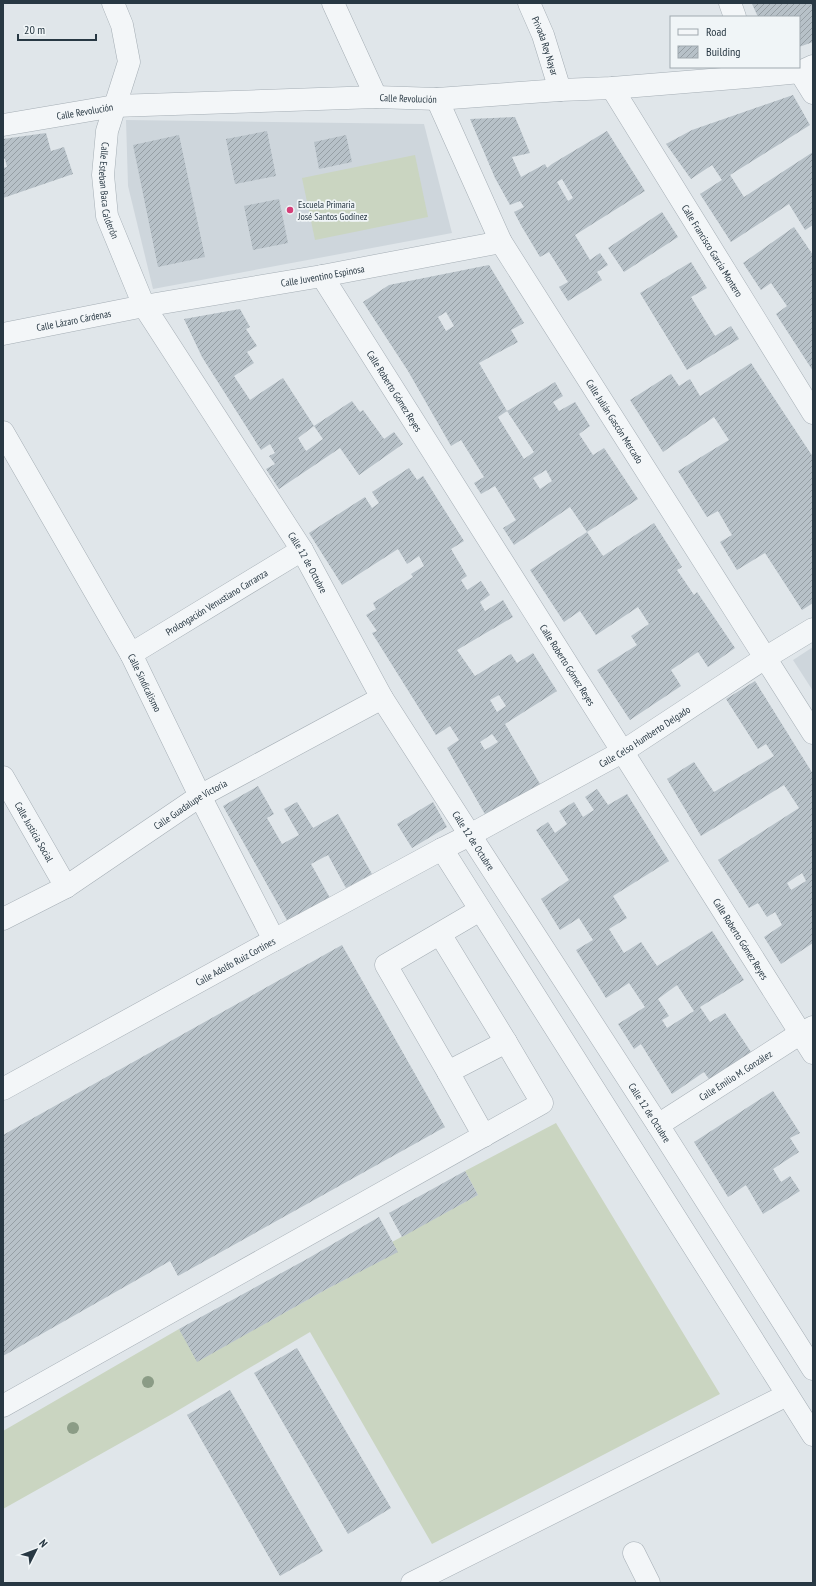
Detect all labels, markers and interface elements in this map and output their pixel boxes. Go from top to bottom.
street label: Privada Rey Nayar [529,14,562,77]
scale bar [18,16,96,42]
legend [670,16,800,68]
text: 20 m [24,22,45,37]
text: Road [706,24,726,39]
text: Building [706,44,741,59]
street label: Calle Revolución [379,91,437,105]
street label: Calle Revolución [56,100,114,122]
street label: Calle Esteban Baca Calderón [96,142,122,240]
place label: Escuela Primaria José Santos Godínez [297,198,368,223]
street label: Calle Francisco García Montero [679,202,746,299]
marker: Escuela Primaria José Santos Godínez [285,205,295,215]
street label: Calle Juventino Espinosa [280,262,366,289]
street label: Calle Lázaro Cárdenas [35,306,113,334]
street label: Calle Roberto Gómez Reyes [364,348,426,435]
street label: Calle Julián Gascón Mercado [583,377,646,466]
street label: Calle 12 de Octubre [285,529,331,595]
street label: Prolongación Venustiano Carranza [163,566,270,638]
street label: Calle Roberto Gómez Reyes [537,622,599,708]
street label: Calle Sindicalismo [125,651,165,714]
street label: Calle Celso Humberto Delgado [596,703,692,770]
street label: Calle Guadalupe Victoria [151,776,229,832]
street label: Calle Justicia Social [12,799,57,865]
street label: Calle 12 de Octubre [450,808,498,873]
street label: Calle Roberto Gómez Reyes [710,896,772,982]
street label: Calle Adolfo Ruiz Cortines [193,934,278,988]
street label: Calle Emilio M. González [696,1047,775,1103]
street label: Calle 12 de Octubre [626,1080,674,1145]
north arrow [16,1530,56,1570]
text: N [36,1536,51,1550]

